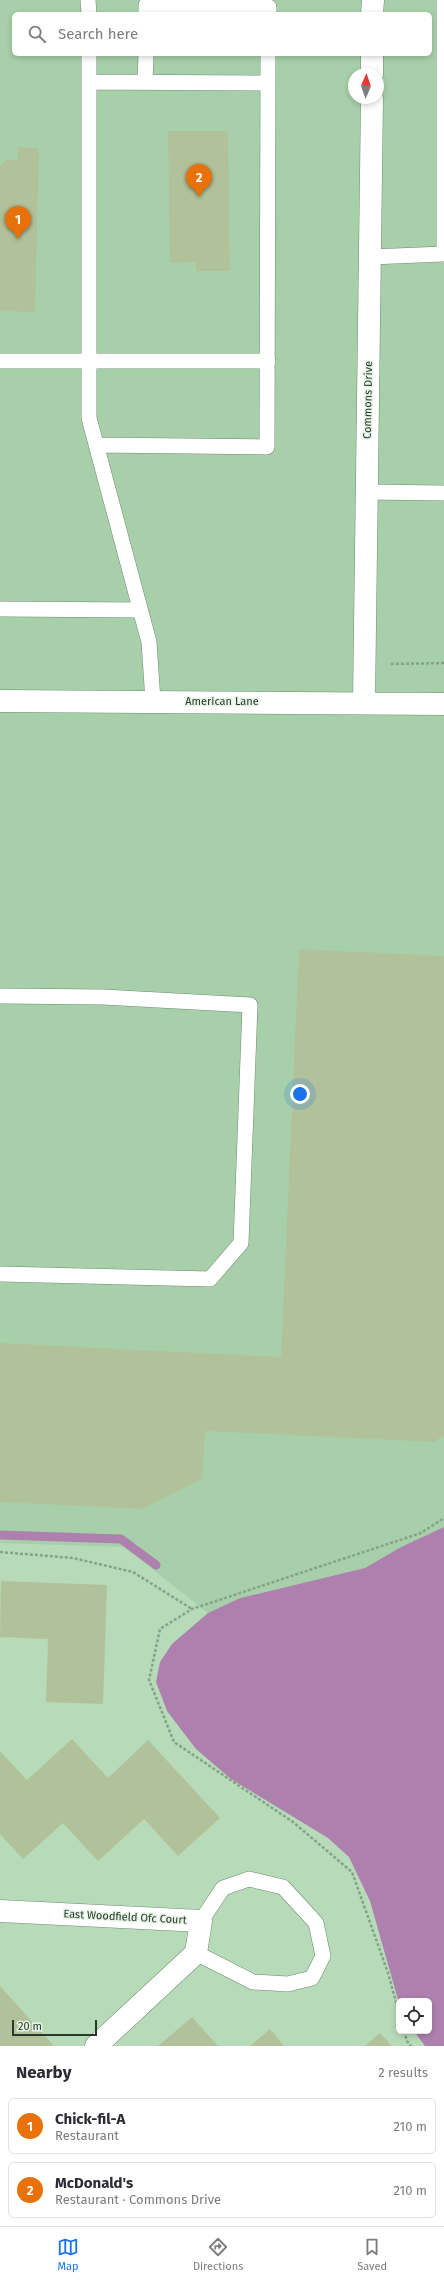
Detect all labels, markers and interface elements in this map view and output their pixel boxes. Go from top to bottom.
search box [12,12,432,56]
icon: search [26,23,48,45]
text: Search here [58,25,138,43]
north arrow [348,68,384,104]
pin: 2 [186,164,212,197]
pin: 1 [5,206,31,239]
street label: Commons Drive [361,361,375,439]
street label: American Lane [185,695,259,708]
your location [290,1084,310,1104]
street label: East Woodfield Ofc Court [63,1907,187,1927]
map controls [396,1998,432,2034]
button: locate [396,1998,432,2034]
scale bar [12,2018,97,2037]
text: 20 m [18,2020,42,2033]
text: Nearby [16,2062,71,2083]
text: 2 results [378,2065,428,2080]
text: Chick-fil-A [55,2110,125,2128]
text: 1 [27,2119,33,2134]
text: 210 m [393,2119,427,2134]
text: Restaurant [55,2128,119,2143]
text: McDonald's [55,2174,133,2192]
text: 2 [27,2183,33,2198]
text: 210 m [393,2183,427,2198]
text: Restaurant · Commons Drive [55,2192,221,2207]
tab: Map [57,2236,79,2273]
tab: Directions [193,2236,243,2273]
tab: Saved [357,2236,387,2273]

